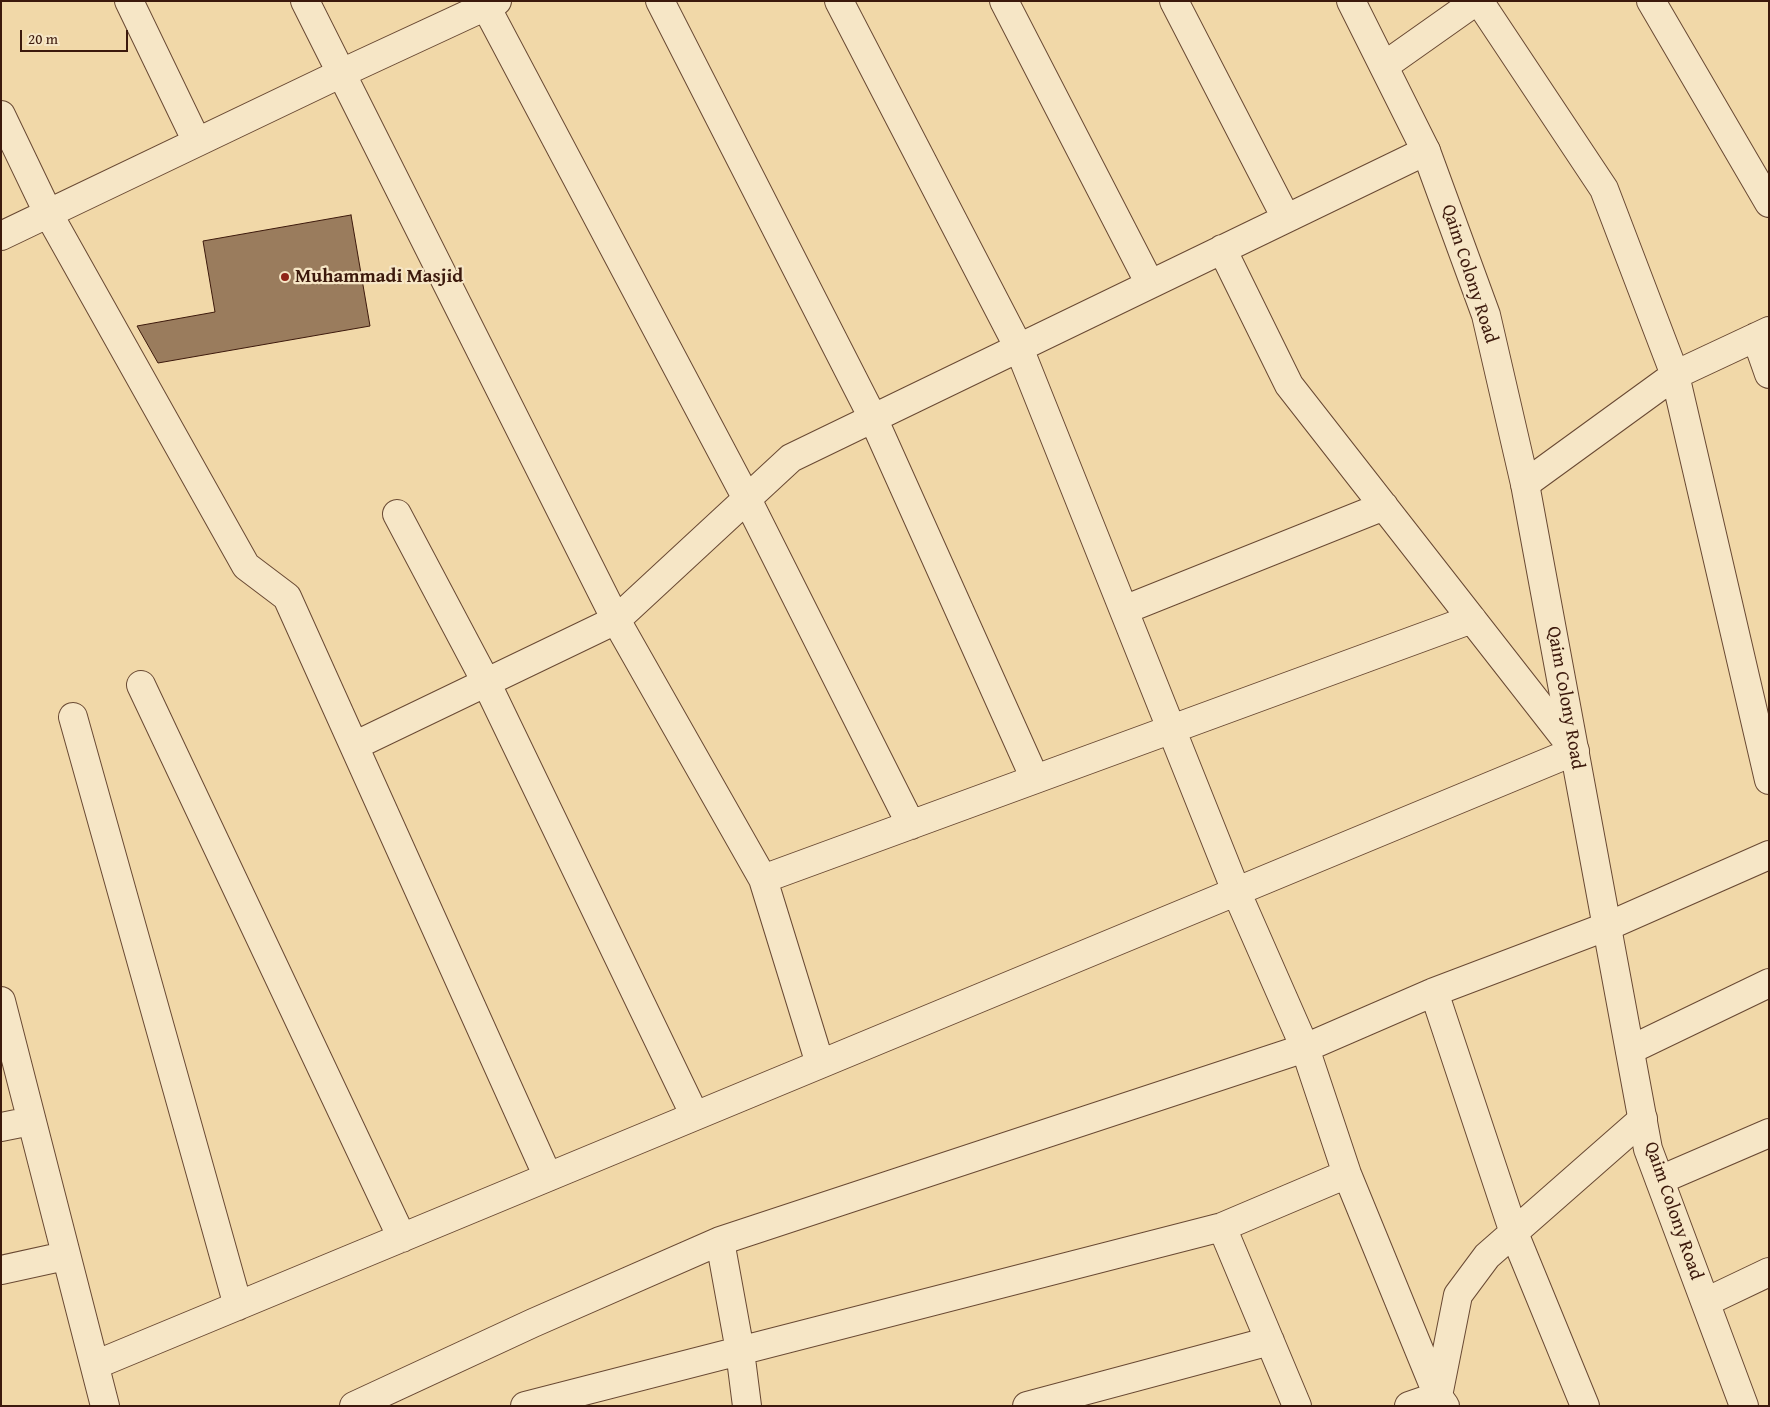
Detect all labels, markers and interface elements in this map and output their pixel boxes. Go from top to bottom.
scale bar [22,20,130,52]
text: 20 m [28,28,58,49]
street label: Qaim Colony Road [1436,202,1502,346]
place label: Muhammadi Masjid [295,266,463,288]
marker: Muhammadi Masjid [279,271,291,283]
street label: Qaim Colony Road [1541,625,1589,771]
street label: Qaim Colony Road [1639,1139,1707,1283]

